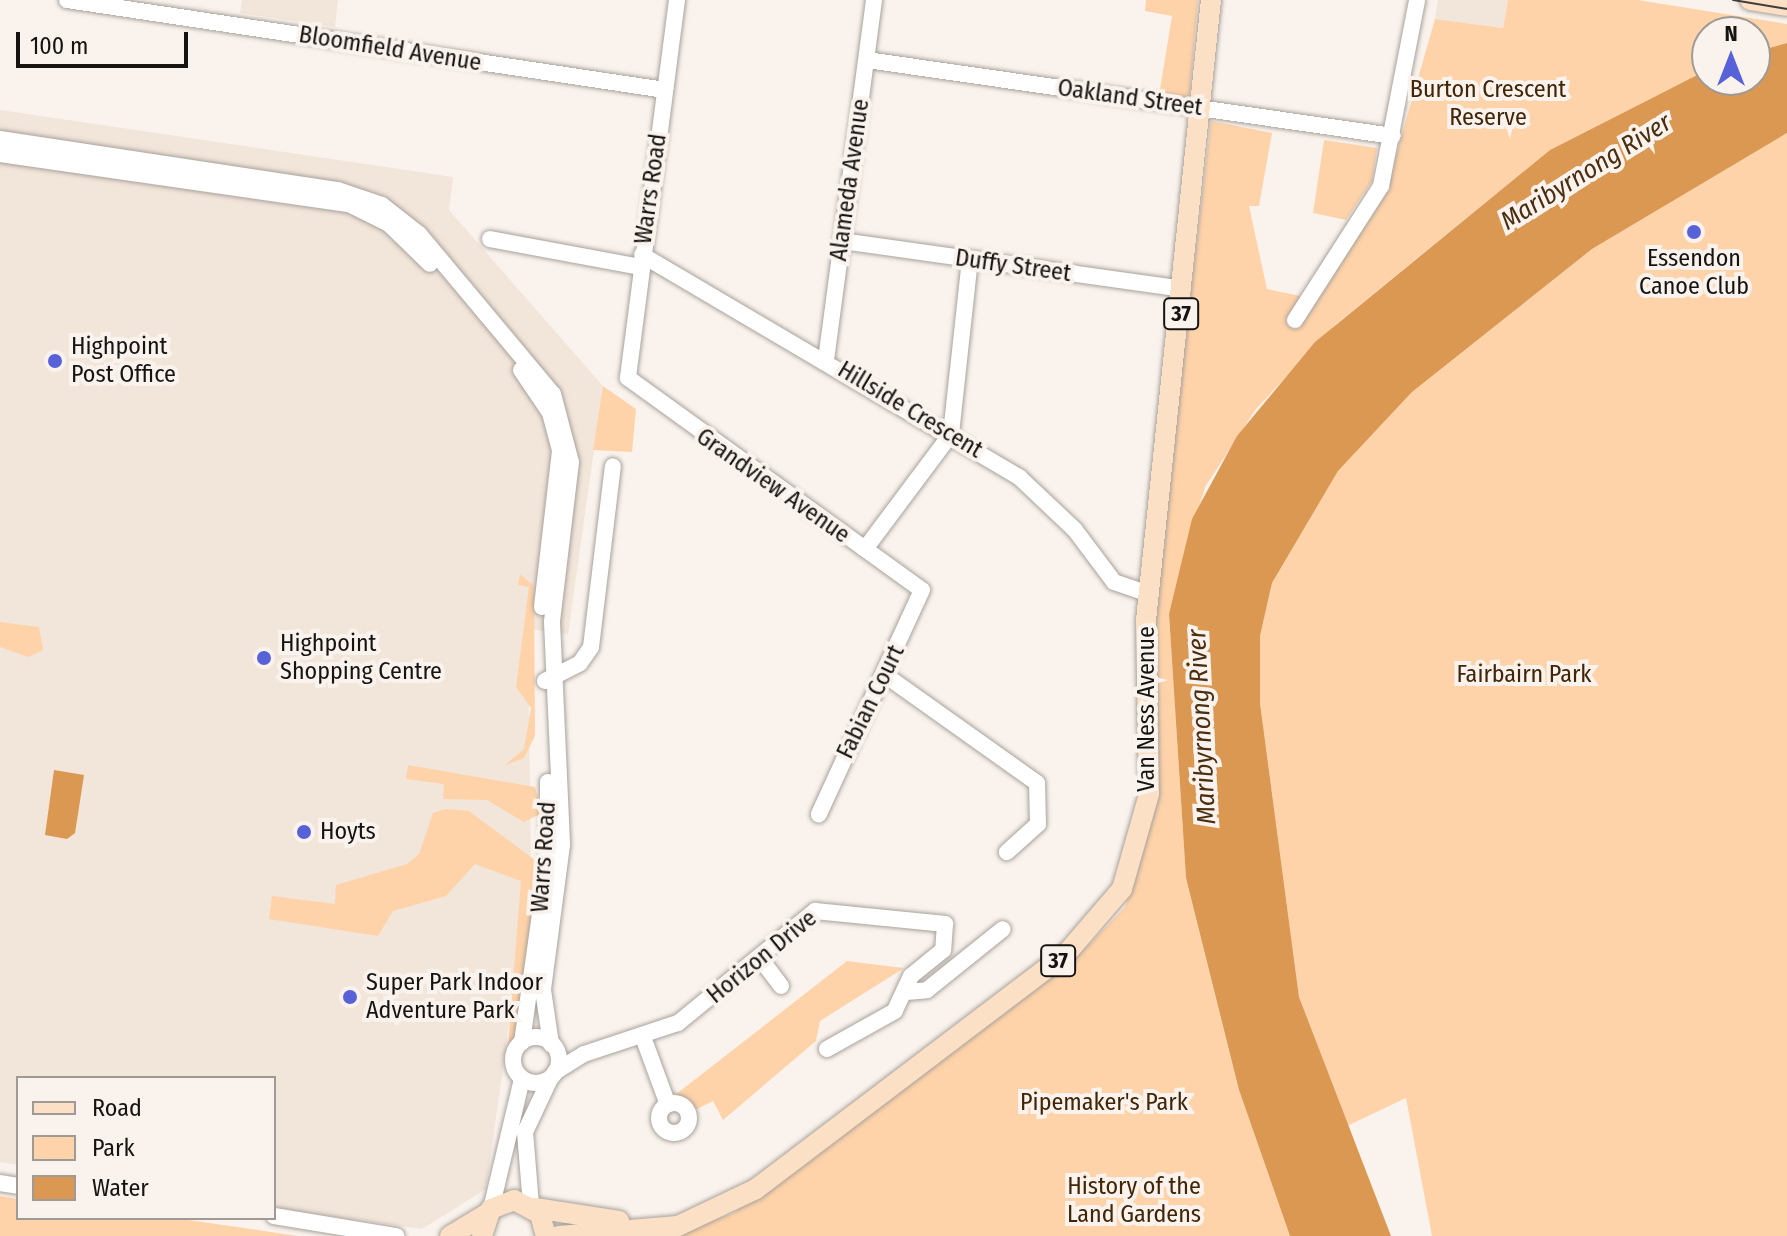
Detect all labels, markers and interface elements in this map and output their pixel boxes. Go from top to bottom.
scale bar [20,16,192,66]
north arrow [1691,16,1771,96]
street label: Bloomfield Avenue [297,20,483,78]
text: N [1724,20,1738,47]
text: 100 m [30,32,88,60]
street label: Oakland Street [1056,74,1204,122]
park label: Burton Crescent Reserve [1410,76,1566,132]
street label: Alameda Avenue [824,97,876,263]
water label: Maribyrnong River [1495,107,1677,237]
street label: Warrs Road [629,132,673,246]
marker: Essendon Canoe Club [1685,223,1703,241]
street label: Duffy Street [953,244,1073,288]
place label: Essendon Canoe Club [1639,245,1749,301]
road number: 37 [1163,296,1199,332]
place label: Highpoint Post Office [71,333,176,389]
marker: Highpoint Post Office [46,352,64,370]
street label: Hillside Crescent [832,355,988,465]
street label: Grandview Avenue [691,422,855,550]
street label: Van Ness Avenue [1133,626,1161,792]
water label: Maribyrnong River [1181,629,1223,825]
place label: Highpoint Shopping Centre [280,630,442,686]
street label: Fabian Court [831,640,911,764]
marker: Highpoint Shopping Centre [255,649,273,667]
park label: Fairbairn Park [1457,661,1591,689]
street label: Warrs Road [526,801,562,913]
place label: Hoyts [320,818,376,846]
marker: Hoyts [295,823,313,841]
street label: Horizon Drive [701,904,823,1010]
road number: 37 [1040,943,1076,979]
place label: Super Park Indoor Adventure Park [366,969,543,1025]
marker: Super Park Indoor Adventure Park [341,988,359,1006]
legend [16,1076,276,1220]
park label: Pipemaker's Park [1020,1089,1188,1117]
text: Road [92,1094,142,1122]
text: Park [92,1134,135,1162]
park label: History of the Land Gardens [1067,1173,1201,1229]
text: Water [92,1174,149,1202]

